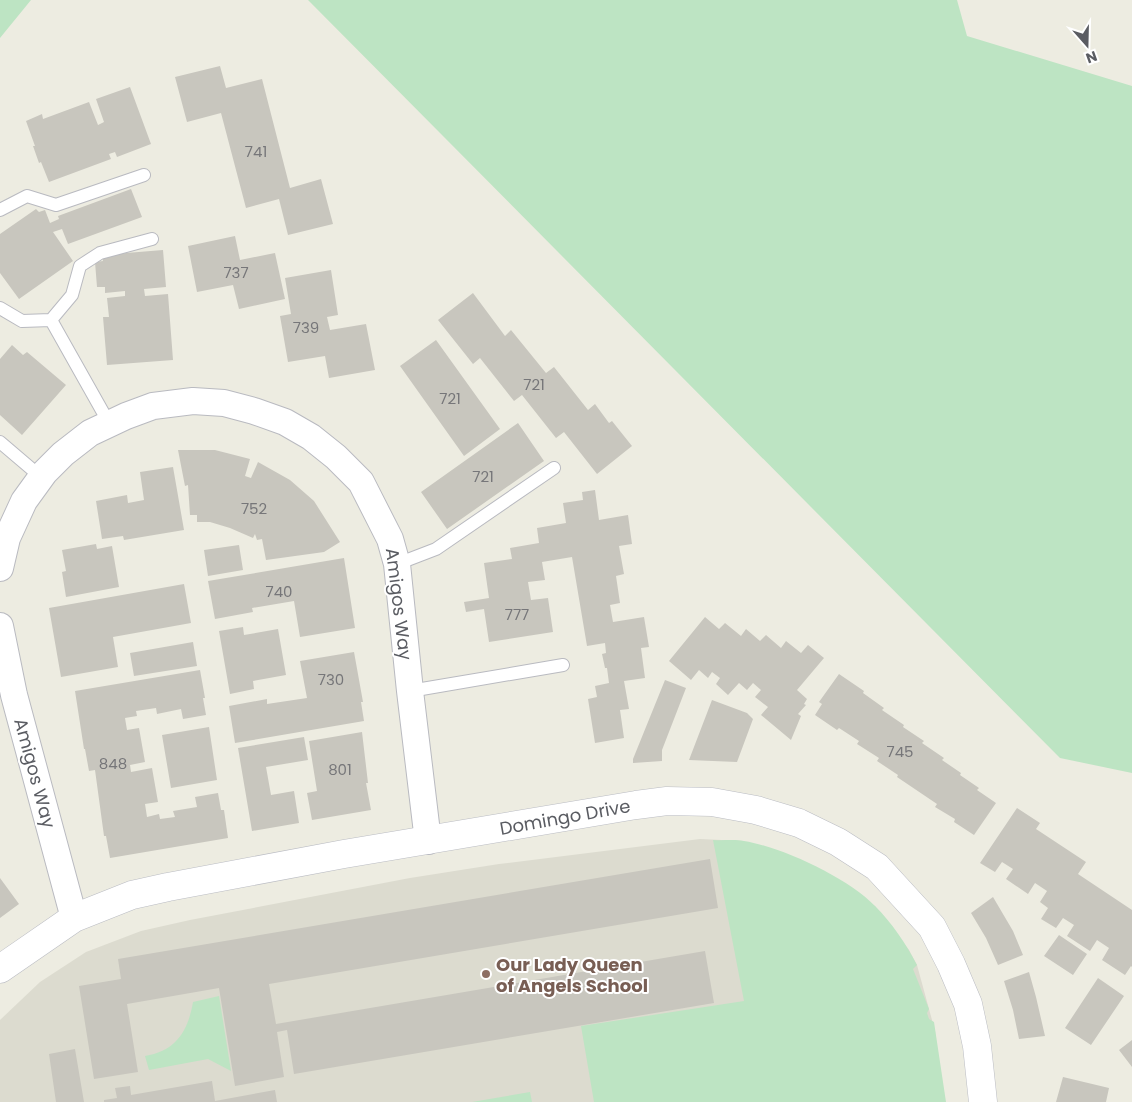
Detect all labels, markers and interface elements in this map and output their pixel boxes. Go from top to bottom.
north arrow [1062,20,1112,70]
text: N [1083,46,1100,68]
house number: 741 [245,141,267,162]
house number: 737 [223,262,249,283]
house number: 739 [293,317,319,338]
house number: 721 [523,374,545,395]
house number: 721 [439,388,461,409]
house number: 721 [472,466,494,487]
house number: 752 [241,498,267,519]
street label: Amigos Way [380,546,418,662]
house number: 740 [265,581,293,602]
house number: 777 [505,604,529,625]
house number: 730 [318,669,344,690]
street label: Amigos Way [8,715,62,831]
house number: 745 [886,741,914,762]
house number: 848 [99,753,127,774]
house number: 801 [328,759,352,780]
street label: Domingo Drive [498,793,632,841]
place label: Our Lady Queen of Angels School [496,952,648,998]
marker: Our Lady Queen of Angels School [480,968,492,980]

